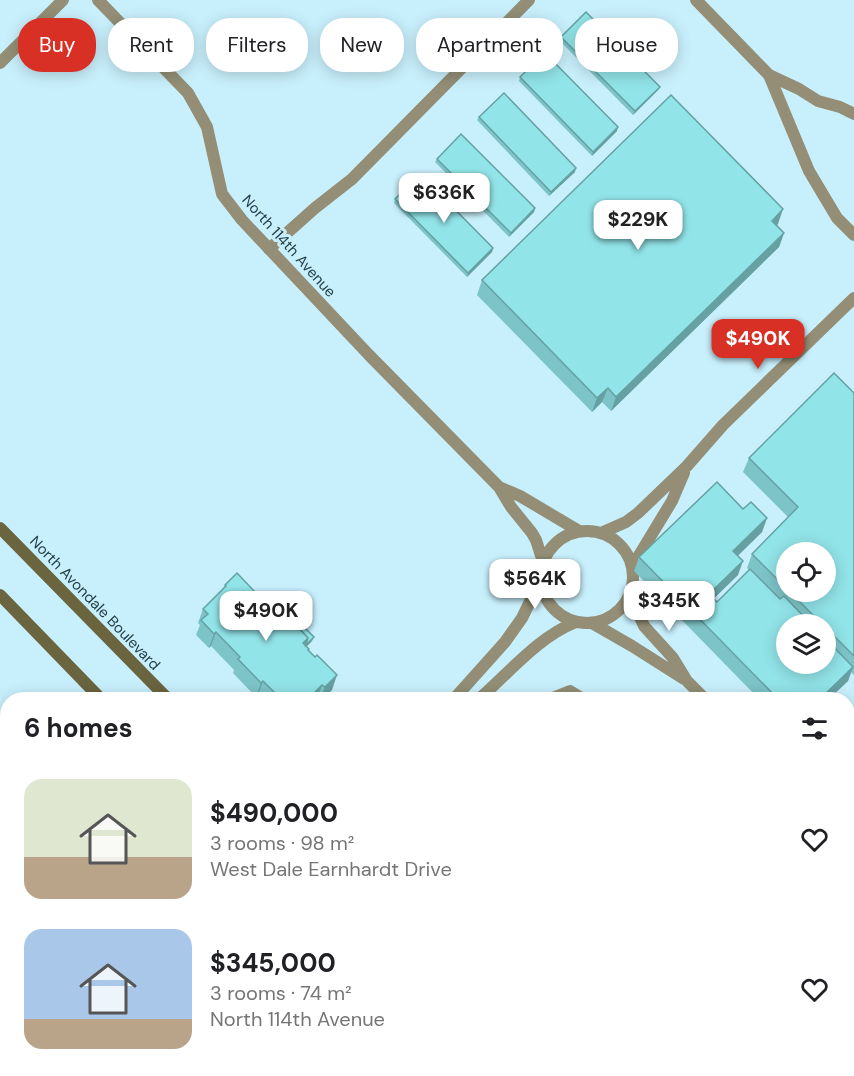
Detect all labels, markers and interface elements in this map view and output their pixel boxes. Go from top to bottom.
chip: Buy [18,18,96,72]
chip: Rent [108,18,194,72]
chip: Filters [206,18,308,72]
chip: New [320,18,404,72]
chip: Apartment [416,18,563,72]
chip: House [575,18,678,72]
pin: $636K [402,173,486,224]
text: $636K [413,179,475,205]
street label: North 114th Avenue [238,191,340,301]
pin: $229K [596,200,680,251]
text: $229K [608,206,668,232]
pin: $490K [716,319,800,370]
text: $490K [726,325,790,351]
street label: North Avondale Boulevard [25,532,165,674]
map controls [776,542,836,674]
button: locate [776,542,836,602]
pin: $564K [493,559,577,610]
text: $564K [503,565,567,591]
pin: $345K [627,581,711,632]
text: $345K [638,587,700,613]
pin: $490K [224,591,308,642]
text: $490K [234,597,298,623]
button: layers [776,614,836,674]
text: 6 homes [24,711,132,745]
icon: filters [798,712,831,745]
text: $490,000 [210,796,338,830]
icon: home [72,803,144,875]
icon: heart [798,823,831,856]
text: 3 rooms · 98 m² [210,830,354,856]
text: West Dale Earnhardt Drive [210,856,452,882]
text: $345,000 [210,946,336,980]
icon: home [72,953,144,1025]
icon: heart [798,973,831,1006]
text: 3 rooms · 74 m² [210,980,352,1006]
text: North 114th Avenue [210,1006,385,1032]

